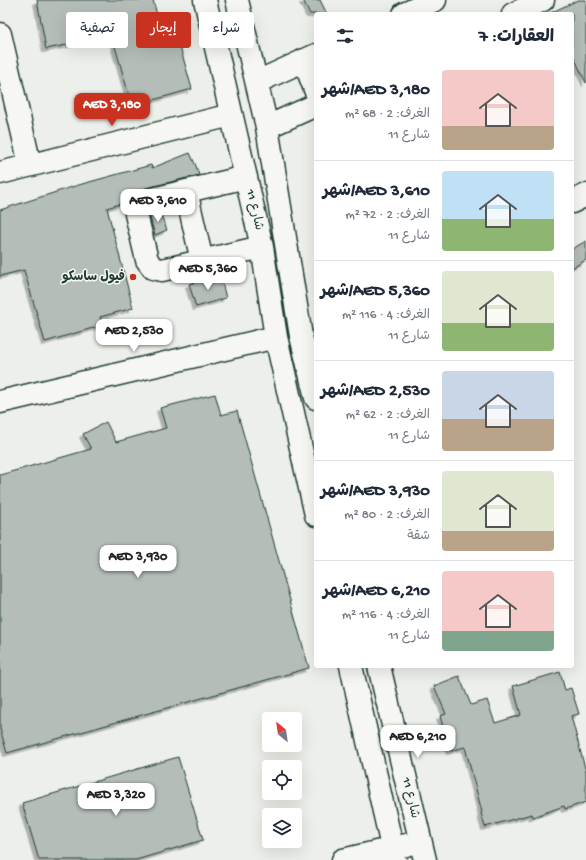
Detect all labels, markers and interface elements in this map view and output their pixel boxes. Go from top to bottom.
chip: تصفية [66,12,128,48]
chip: إيجار [136,12,191,48]
chip: شراء [199,12,254,48]
icon: filters [334,25,356,47]
text: العقارات: 7 [479,28,554,48]
text: AED 3,180/شهر [322,81,430,101]
icon: home [474,86,522,134]
pin: AED 3,180 [66,93,158,127]
text: AED 3,180 [83,98,141,113]
text: الغرف: 2 · 68 m² [345,107,430,122]
text: شارع 11 [388,128,430,143]
text: AED 3,610/شهر [323,182,430,202]
street label: شارع 11 [242,187,266,232]
icon: home [474,187,522,235]
pin: AED 3,610 [112,189,204,223]
text: AED 3,610 [129,194,187,209]
text: الغرف: 2 · 72 m² [346,208,430,223]
text: شارع 11 [388,229,430,244]
pin: AED 5,360 [162,257,254,291]
text: AED 5,360 [179,262,237,277]
place label: فيول ساسكو [61,268,125,285]
marker: فيول ساسكو [128,272,138,282]
text: AED 5,360/شهر [321,282,430,302]
icon: home [474,287,522,335]
text: الغرف: 4 · 116 m² [342,308,430,323]
pin: AED 2,530 [88,319,180,353]
text: AED 2,530 [105,324,163,339]
text: شارع 11 [388,329,430,344]
text: AED 2,530/شهر [321,382,430,402]
icon: home [474,387,522,435]
text: الغرف: 2 · 62 m² [346,408,430,423]
text: شارع 11 [388,429,430,444]
text: AED 3,930/شهر [321,482,430,502]
icon: home [474,487,522,535]
text: الغرف: 2 · 80 m² [344,508,430,523]
text: شقة [407,529,430,544]
pin: AED 3,930 [92,545,184,579]
text: AED 3,930 [109,550,167,565]
text: AED 6,210/شهر [323,582,430,602]
icon: home [474,587,522,635]
text: الغرف: 4 · 116 m² [342,608,430,623]
text: شارع 11 [388,629,430,644]
north arrow [262,712,302,752]
map controls [262,712,302,848]
pin: AED 6,210 [372,725,464,759]
text: AED 6,210 [390,730,447,745]
button: locate [262,760,302,800]
street label: شارع 11 [398,775,422,820]
pin: AED 3,320 [70,783,162,817]
text: AED 3,320 [87,788,145,803]
button: layers [262,808,302,848]

